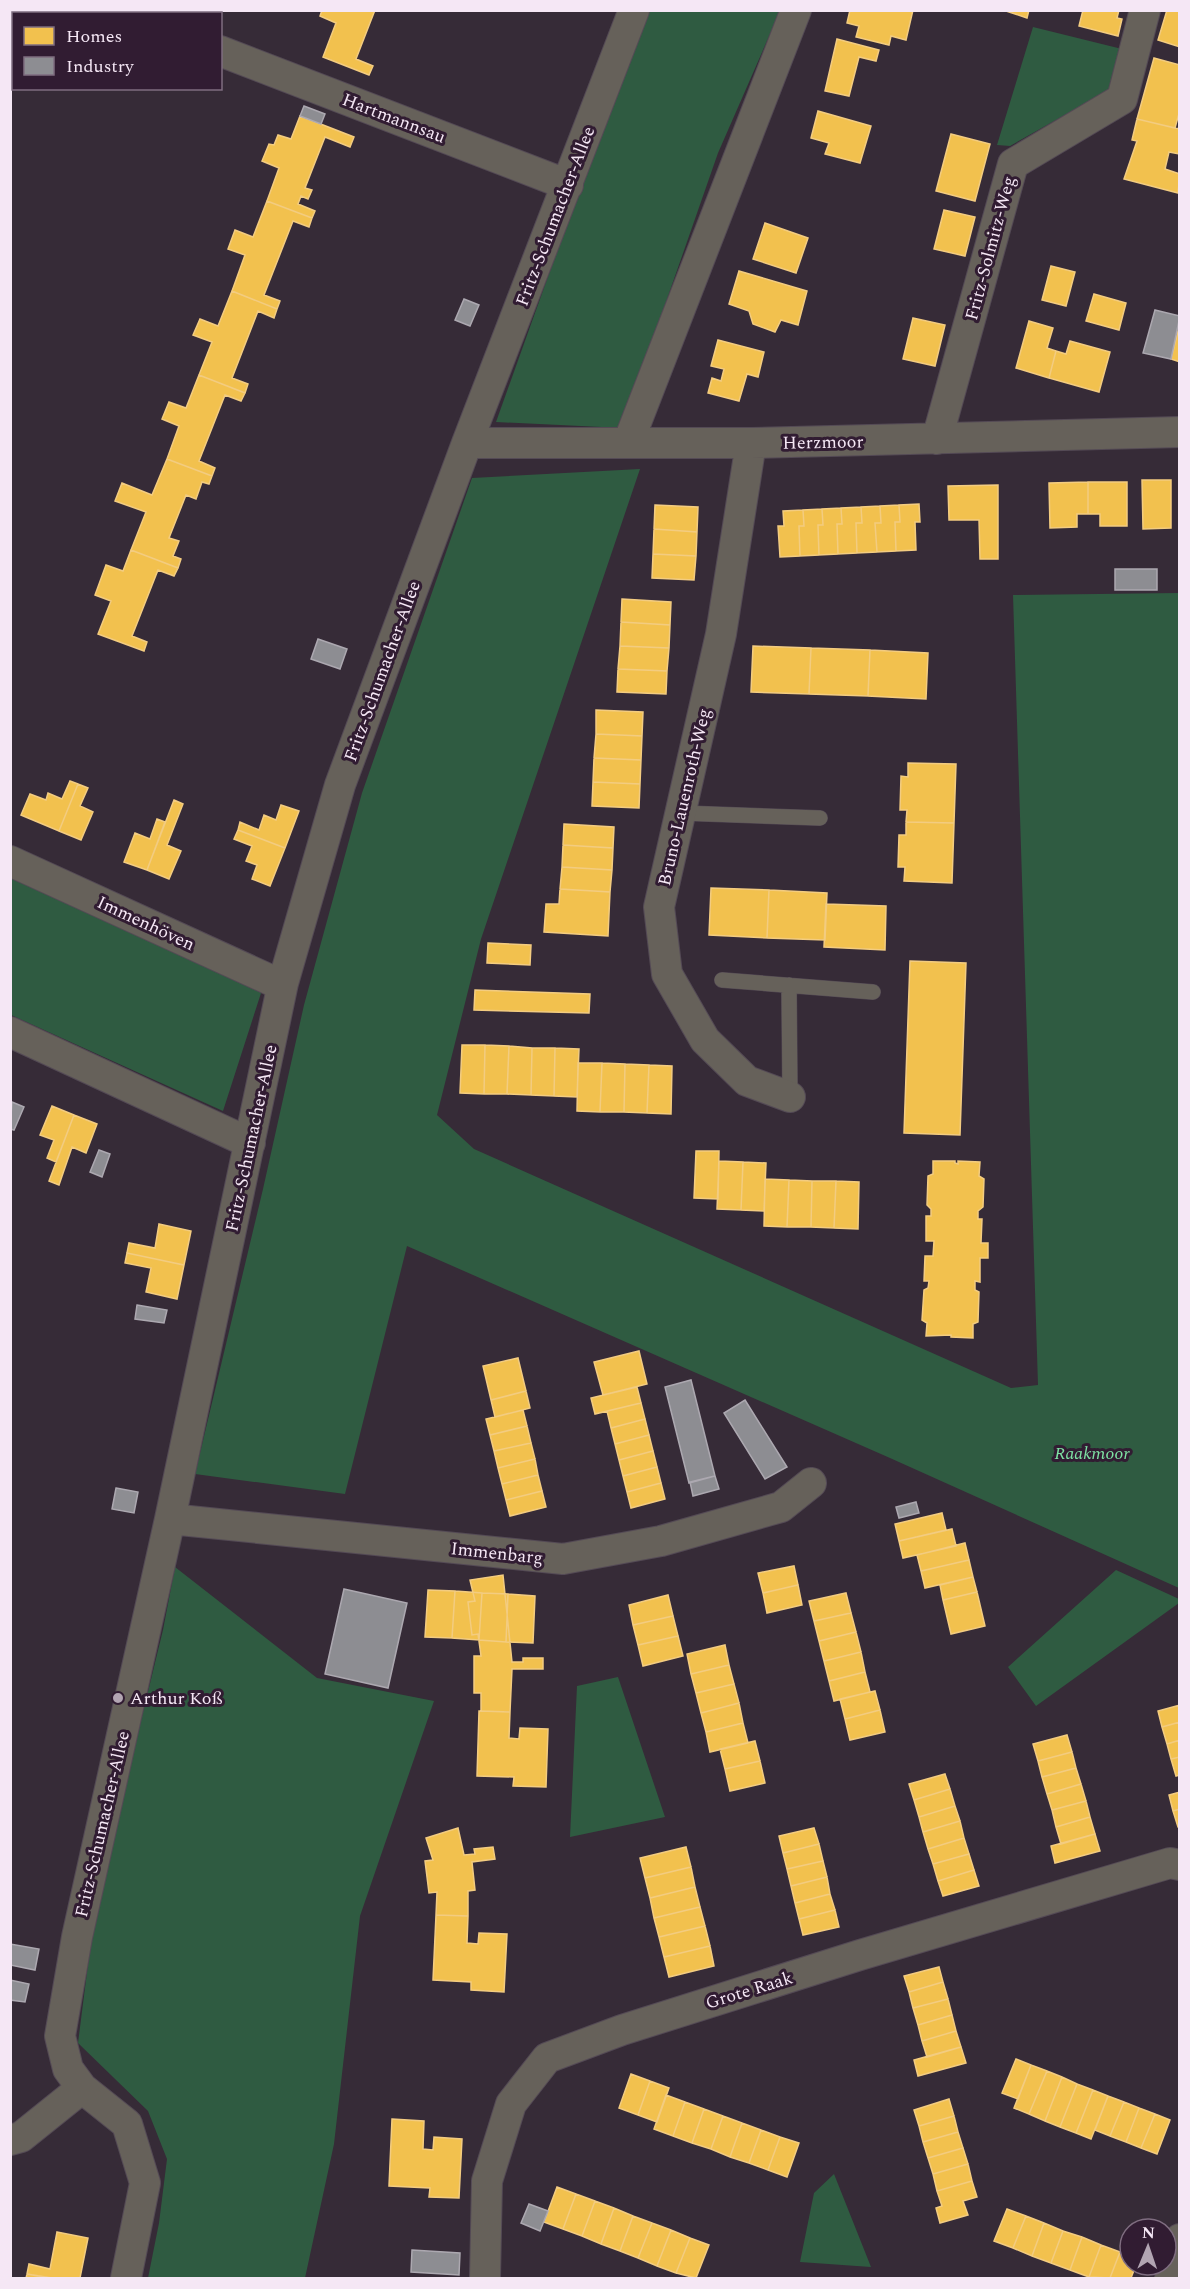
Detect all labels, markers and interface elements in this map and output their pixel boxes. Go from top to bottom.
legend [12,12,222,90]
text: Homes [66,23,122,50]
text: Industry [66,53,135,80]
street label: Hartmannsau [338,86,449,151]
street label: Fritz-Schumacher-Allee [509,122,602,310]
street label: Fritz-Solmitz-Weg [958,173,1023,323]
street label: Herzmoor [782,428,864,457]
street label: Fritz-Schumacher-Allee [337,577,428,765]
street label: Bruno-Lauenroth-Weg [651,706,718,889]
street label: Immenhöven [92,889,199,958]
street label: Fritz-Schumacher-Allee [218,1042,285,1234]
park label: Raakmoor [1054,1440,1131,1467]
street label: Immenbarg [449,1535,545,1572]
place label: Arthur Koß [130,1685,223,1712]
marker: Arthur Koß [111,1691,125,1705]
street label: Fritz-Schumacher-Allee [68,1728,137,1920]
street label: Grote Raak [702,1964,796,2017]
north arrow [1118,2217,1178,2277]
text: N [1142,2221,1155,2245]

